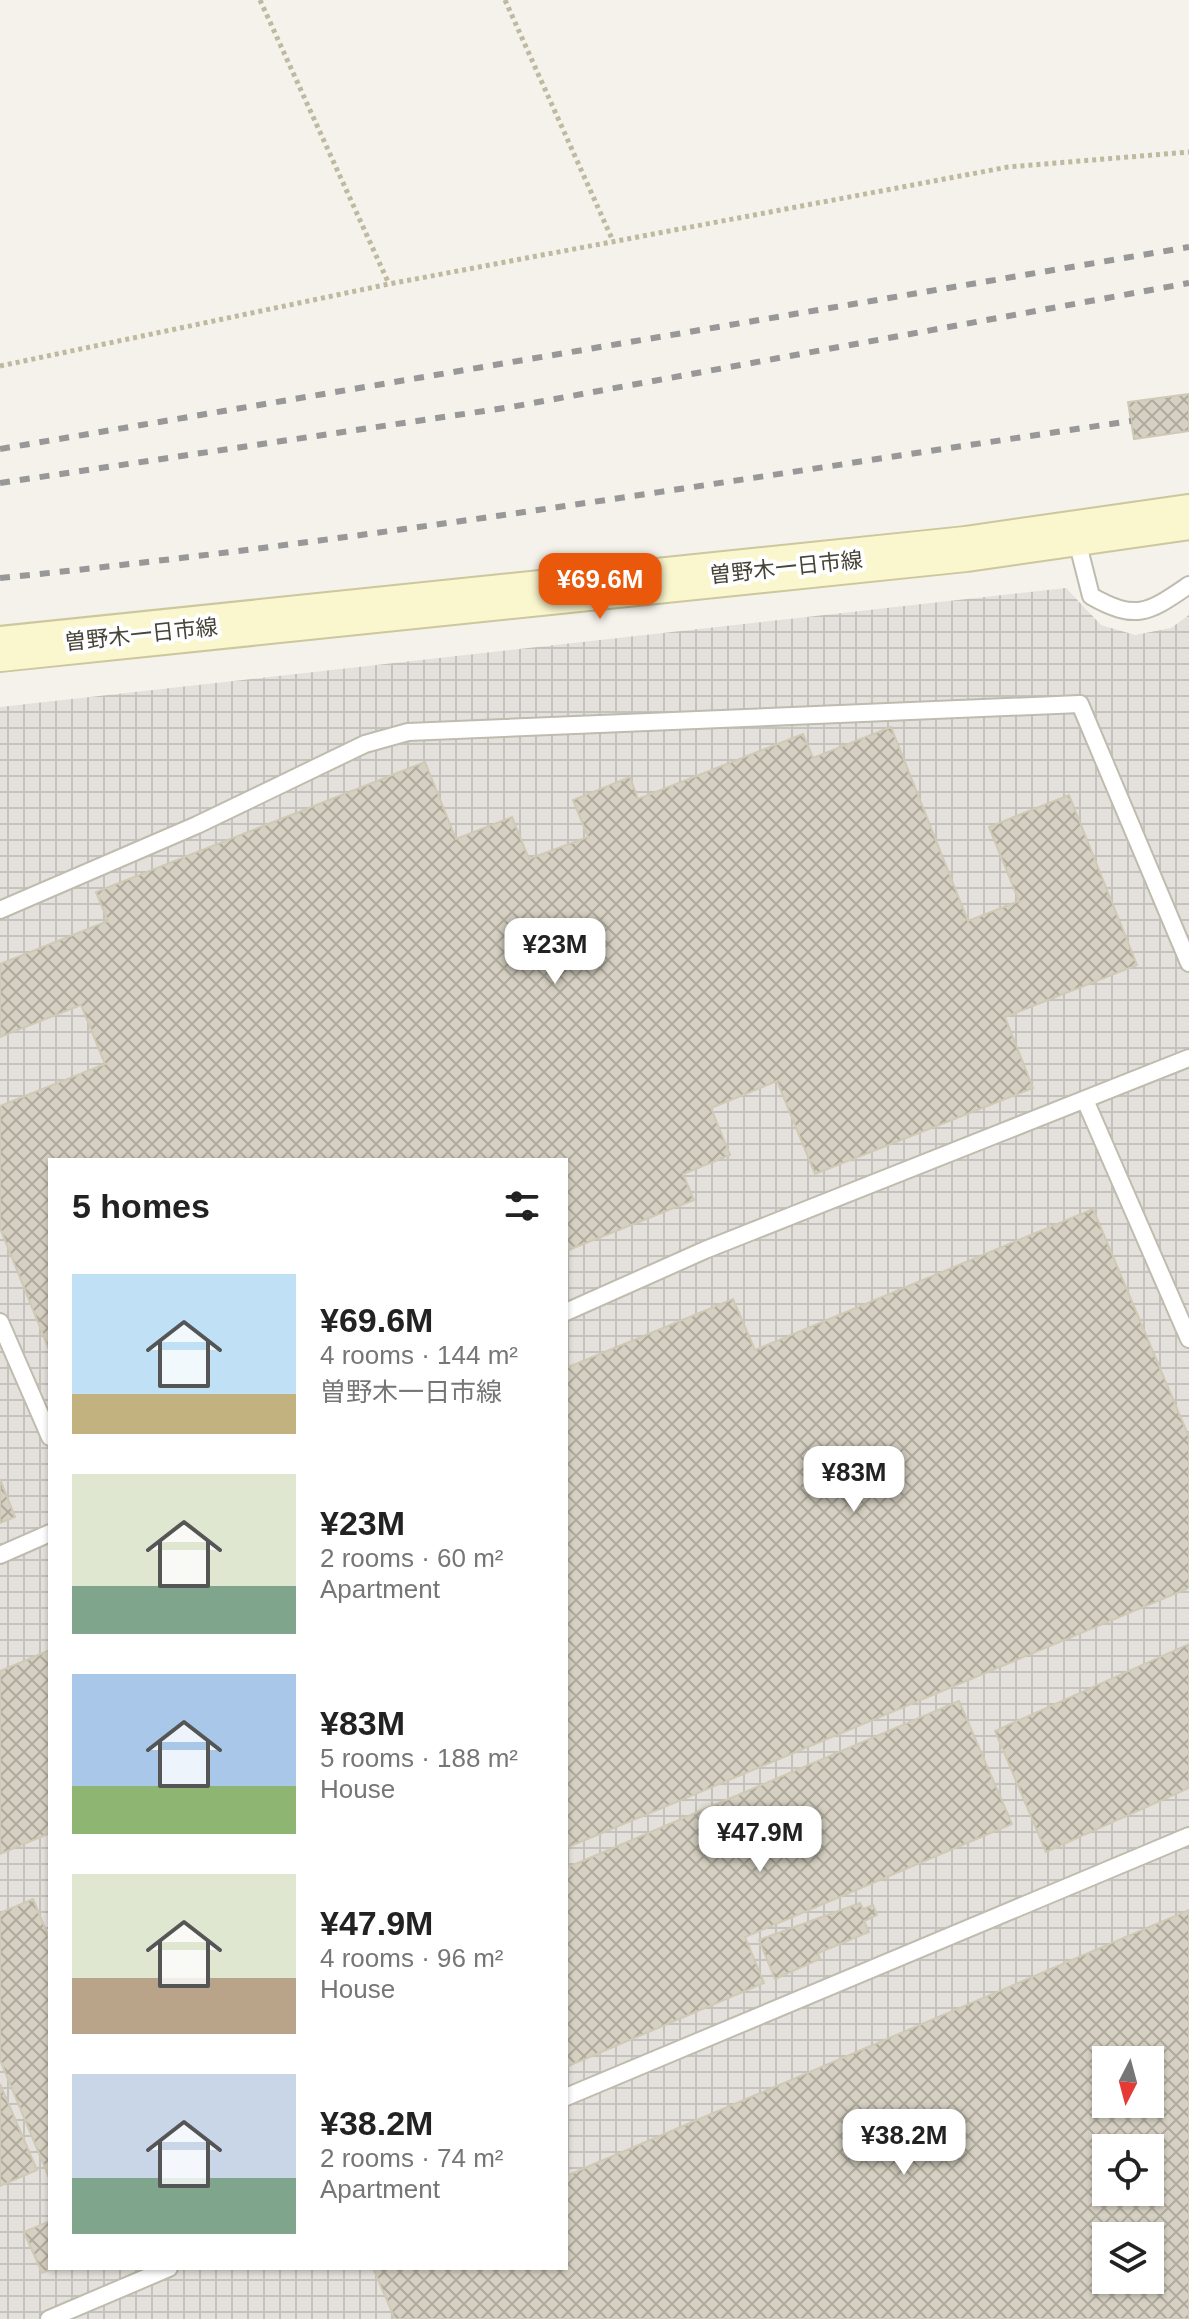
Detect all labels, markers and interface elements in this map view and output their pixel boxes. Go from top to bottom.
street label: 曽野木一日市線 [708,547,864,588]
pin: ¥69.6M [535,553,665,621]
text: ¥69.6M [557,564,643,594]
street label: 曽野木一日市線 [63,614,219,655]
pin: ¥23M [508,918,602,986]
text: ¥23M [522,929,588,959]
icon: filters [500,1184,544,1228]
text: 5 homes [72,1187,210,1225]
text: ¥69.6M [320,1301,433,1339]
icon: home [136,1306,232,1402]
text: 4 rooms · 144 m² [320,1340,518,1370]
text: 曽野木一日市線 [320,1377,502,1407]
pin: ¥83M [807,1446,901,1514]
text: ¥83M [821,1457,887,1487]
text: ¥23M [320,1504,405,1542]
icon: home [136,1506,232,1602]
text: 2 rooms · 60 m² [320,1543,504,1573]
text: Apartment [320,1574,440,1604]
text: ¥83M [320,1704,405,1742]
icon: home [136,1706,232,1802]
text: 5 rooms · 188 m² [320,1743,518,1773]
text: House [320,1774,395,1804]
pin: ¥47.9M [695,1806,825,1874]
text: ¥47.9M [717,1817,803,1847]
text: ¥47.9M [320,1904,433,1942]
icon: home [136,1906,232,2002]
text: 4 rooms · 96 m² [320,1943,504,1973]
text: House [320,1974,395,2004]
north arrow [1092,2046,1164,2118]
map controls [1092,2046,1164,2294]
text: ¥38.2M [320,2104,433,2142]
icon: home [136,2106,232,2202]
pin: ¥38.2M [839,2109,969,2177]
text: ¥38.2M [861,2120,947,2150]
button: locate [1092,2134,1164,2206]
text: 2 rooms · 74 m² [320,2143,504,2173]
text: Apartment [320,2174,440,2204]
button: layers [1092,2222,1164,2294]

